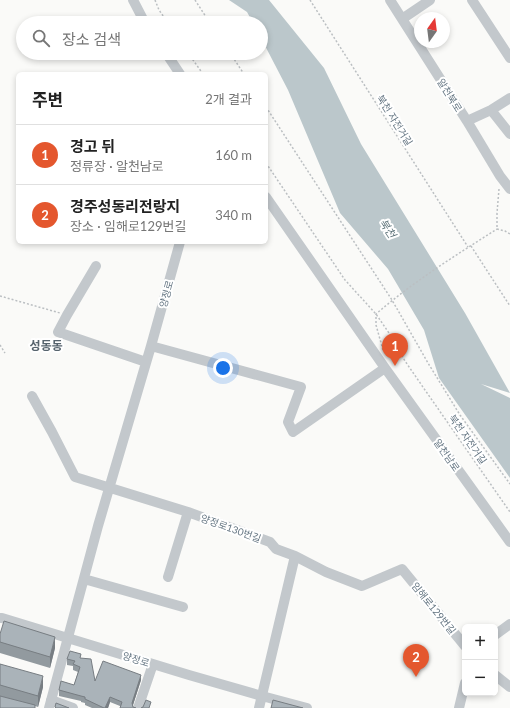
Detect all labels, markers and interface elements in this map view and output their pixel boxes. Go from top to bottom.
north arrow [414,12,450,48]
search box [16,16,268,60]
icon: search [30,27,52,49]
text: 장소 검색 [62,30,121,48]
street label: 알천북로 [435,76,465,114]
text: 주변 [32,89,63,110]
text: 2개 결과 [205,91,252,107]
street label: 북천 자전거길 [375,92,415,148]
text: 경고 뒤 [70,137,115,155]
text: 1 [41,147,49,163]
text: 160 m [215,147,252,163]
text: 정류장 · 알천남로 [70,158,164,174]
text: 경주성동리전랑지 [70,197,180,215]
text: 2 [41,207,49,223]
text: 340 m [215,207,252,223]
water label: 북천 [377,216,400,242]
text: 장소 · 임해로129번길 [70,218,186,234]
street label: 양정로 [157,279,175,309]
pin: 1 [382,333,408,366]
district label: 성동동 [29,338,63,353]
your location [213,358,233,378]
street label: 북천 자전거길 [447,412,489,466]
street label: 알천남로 [432,436,462,474]
street label: 양정로130번길 [199,512,263,544]
street label: 임해로129번길 [409,580,459,636]
map controls [462,624,498,696]
button: + [462,624,498,660]
pin: 2 [403,644,429,677]
street label: 양정로 [121,649,151,669]
button: − [462,660,498,696]

